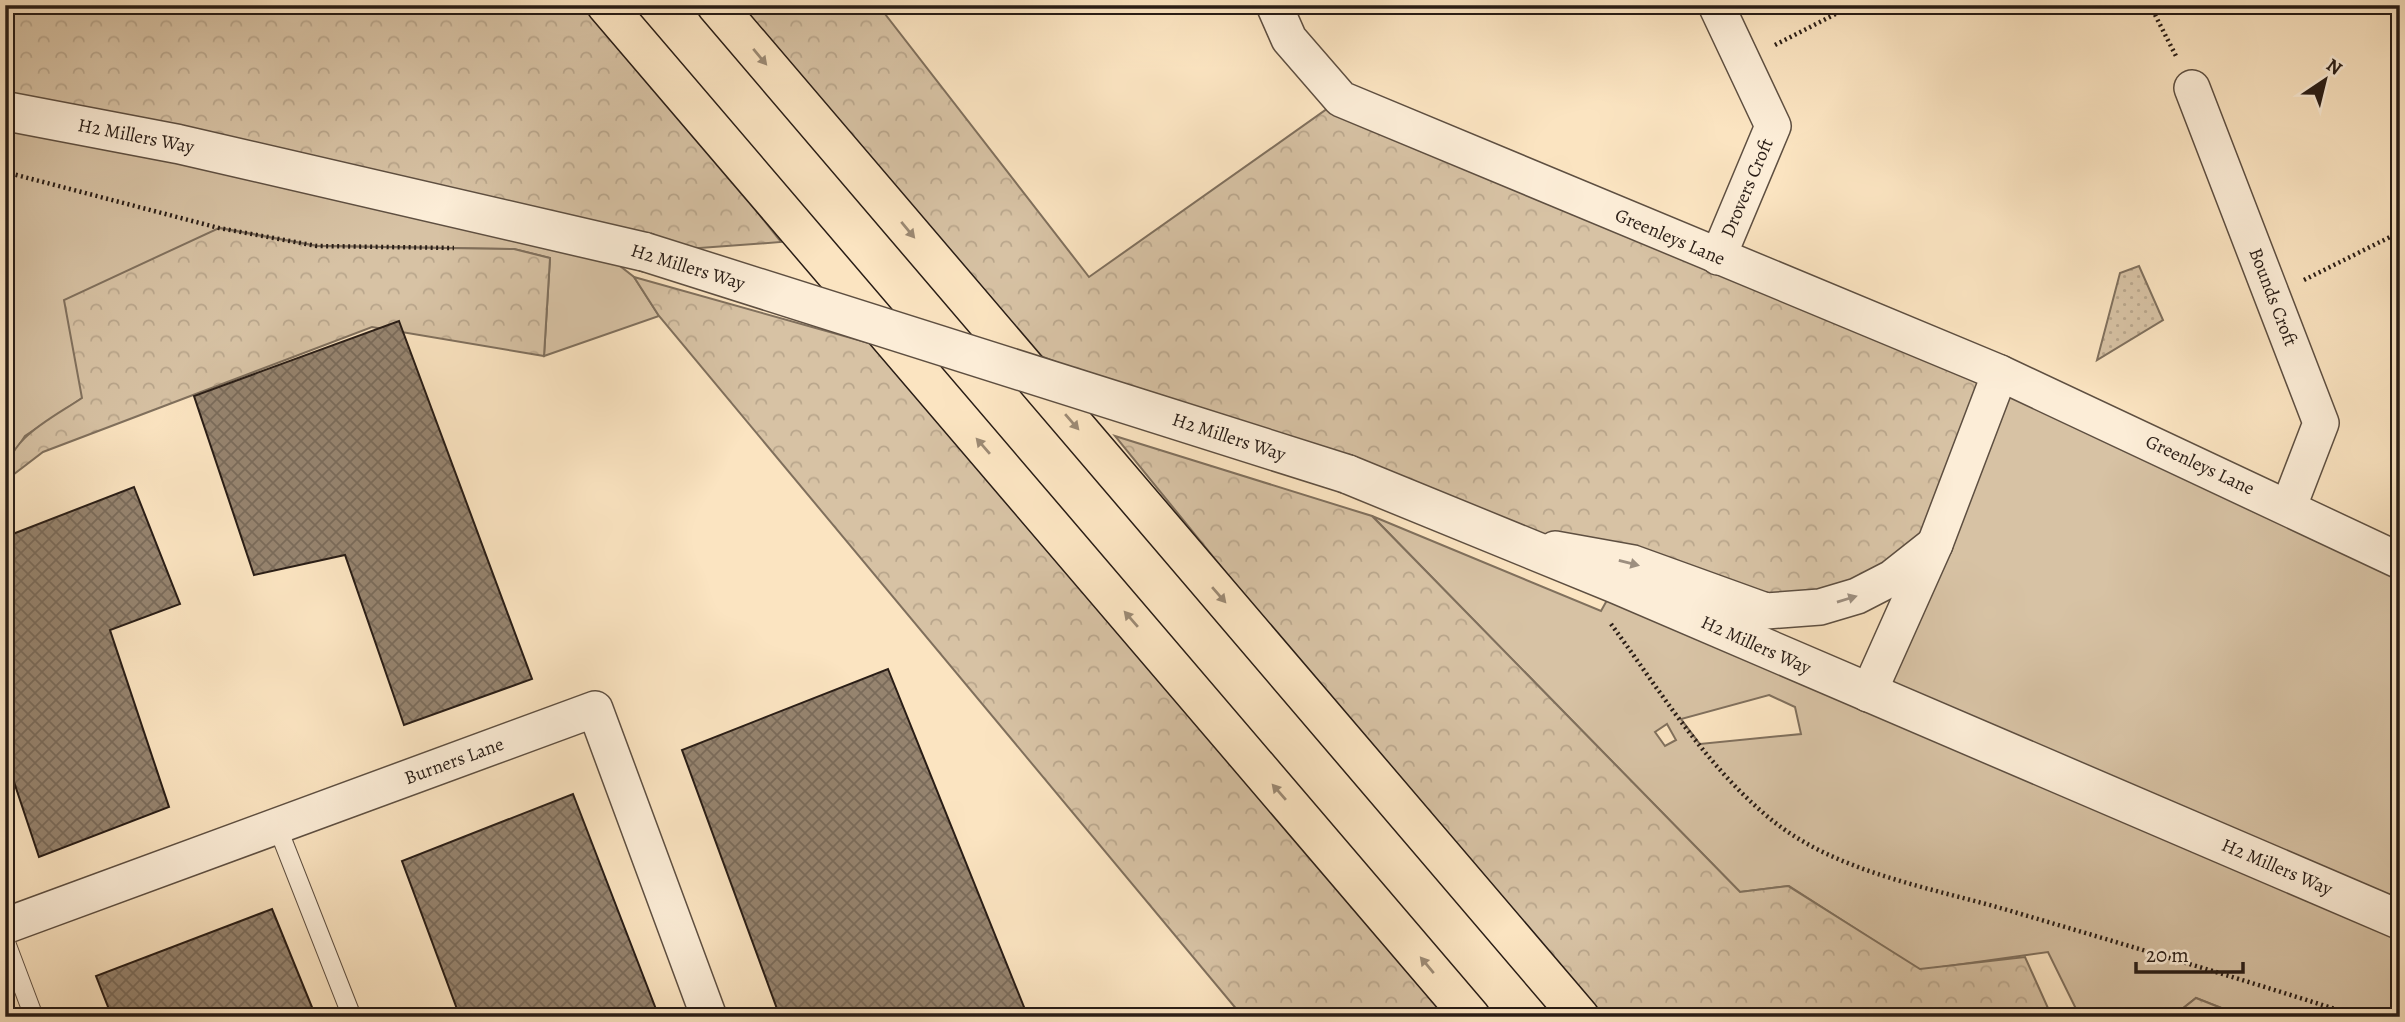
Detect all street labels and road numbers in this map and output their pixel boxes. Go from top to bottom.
street label: H2 Millers Way [76,112,197,160]
street label: Drovers Croft [1714,134,1780,242]
street label: Greenleys Lane [1611,202,1729,272]
street label: H2 Millers Way [628,237,749,297]
street label: Bounds Croft [2242,244,2304,350]
street label: H2 Millers Way [1169,406,1290,468]
street label: Greenleys Lane [2141,428,2259,502]
street label: H2 Millers Way [1697,609,1816,681]
street label: Burners Lane [401,731,507,791]
street label: H2 Millers Way [2218,832,2337,902]

